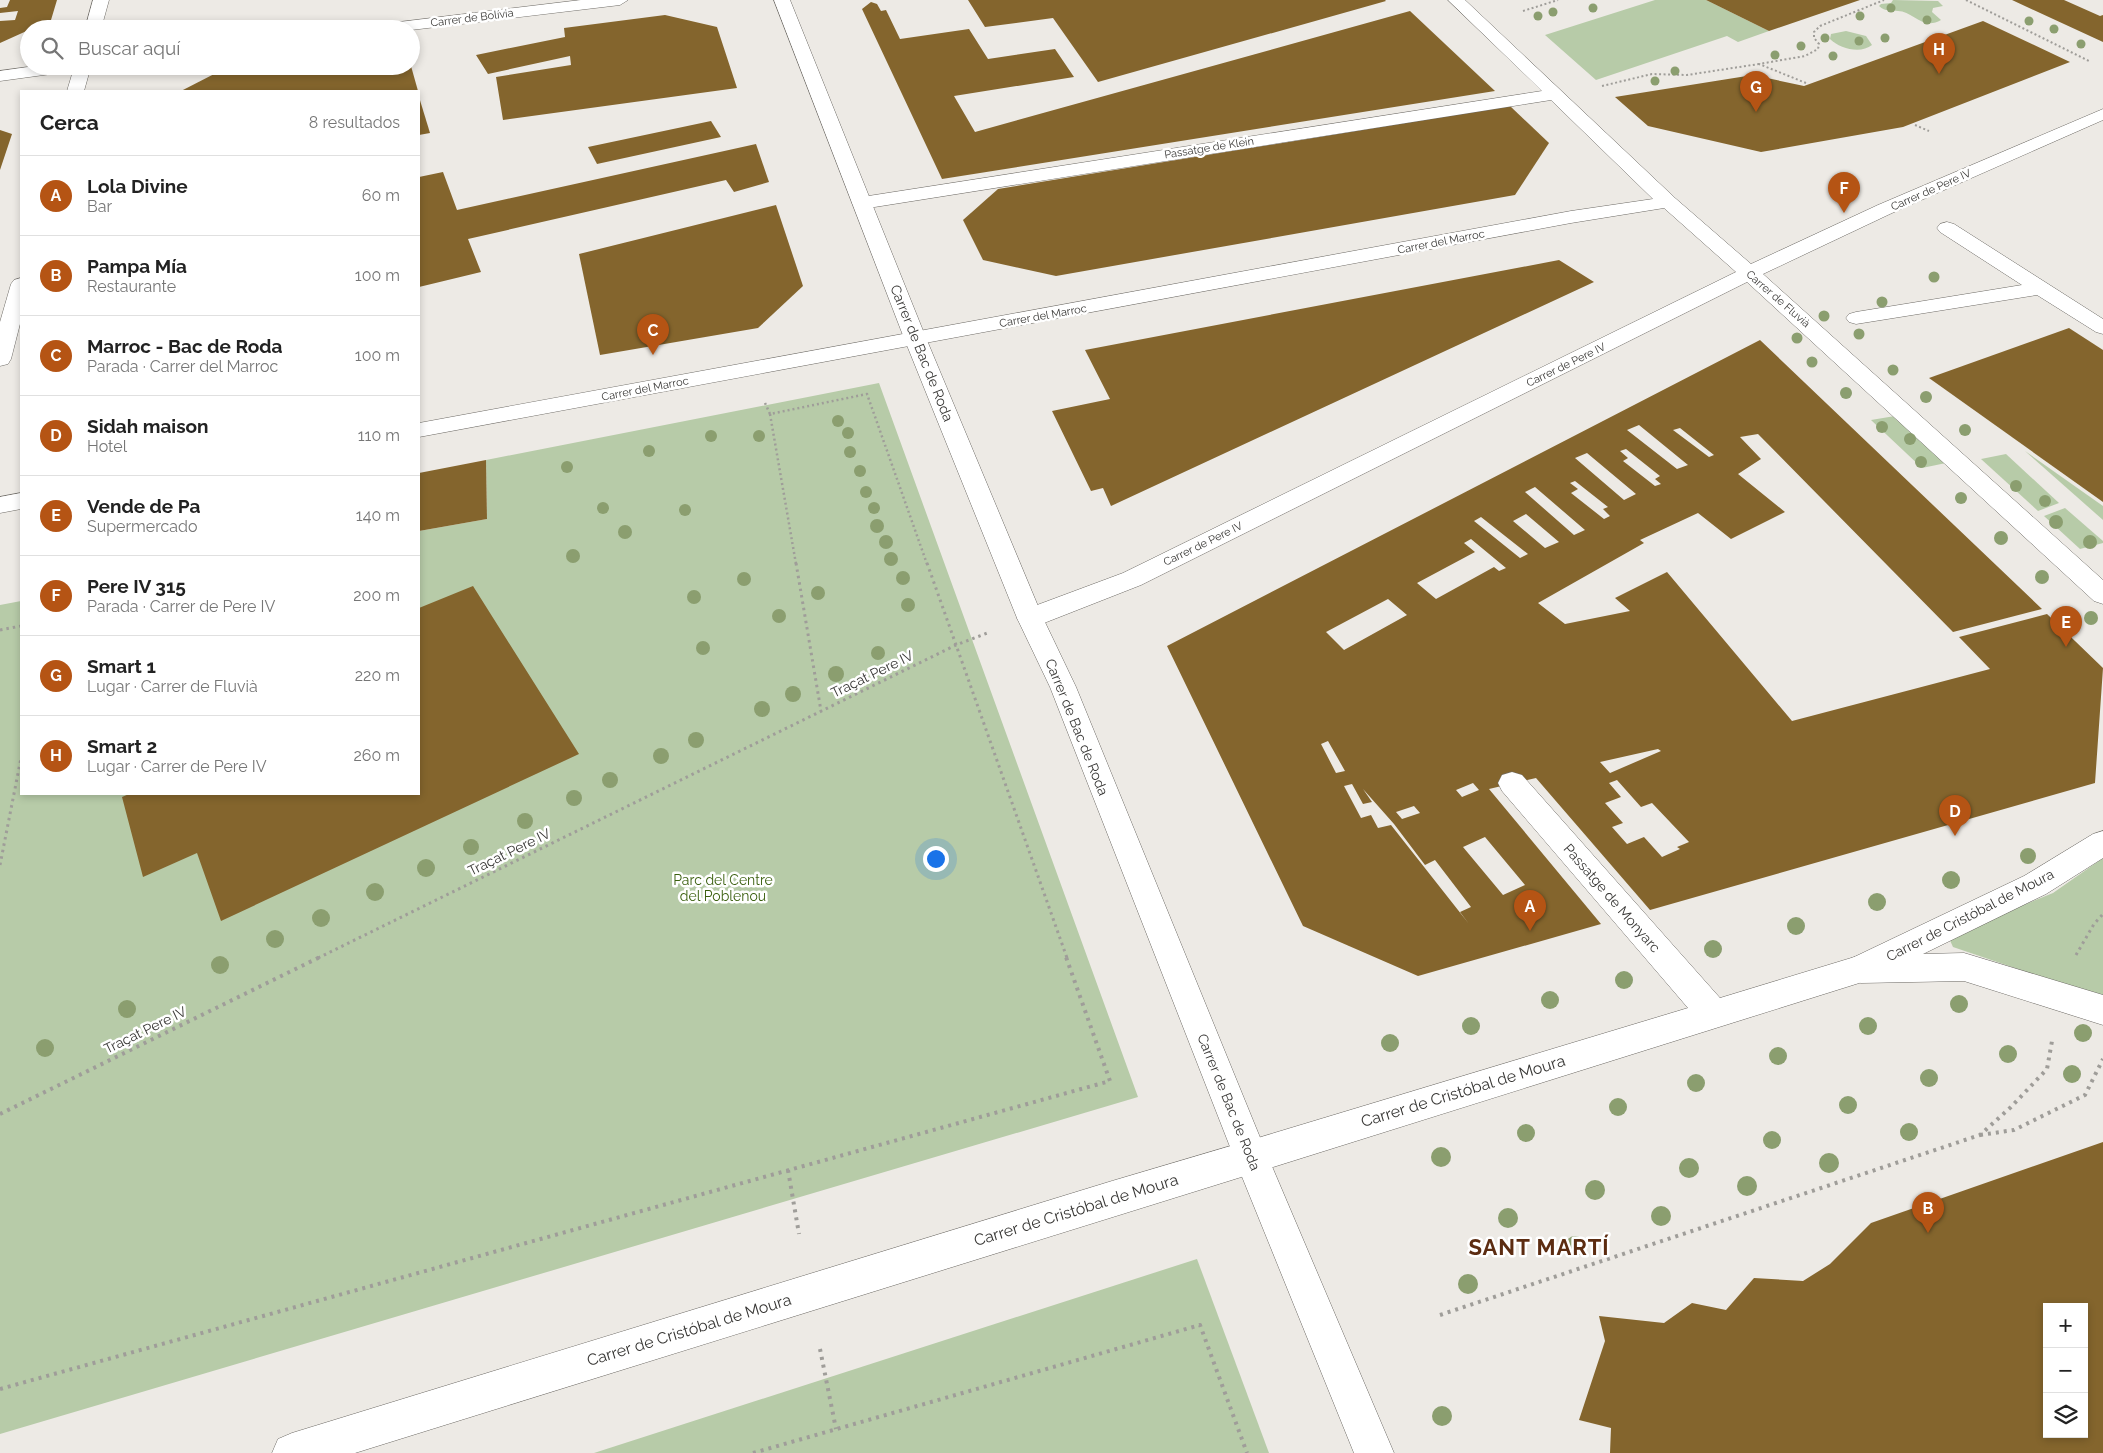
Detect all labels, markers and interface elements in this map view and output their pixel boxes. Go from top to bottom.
street label: Carrer de Bolívia [430,6,514,30]
search box [20,20,420,75]
pin: H [1923,33,1955,74]
icon: search [38,34,66,62]
text: Buscar aquí [78,37,180,59]
pin: G [1740,71,1772,112]
text: Cerca [40,110,99,135]
text: 8 resultados [309,113,400,132]
street label: Passatge de Klein [1163,135,1255,161]
street label: Carrer de Pere IV [1889,166,1974,214]
pin: F [1828,172,1860,213]
text: Lola Divine [87,175,188,197]
text: A [51,186,61,205]
text: 60 m [362,186,400,205]
text: Bar [87,197,112,216]
street label: Carrer del Marroc [1396,227,1486,257]
text: Pampa Mía [87,255,187,277]
text: B [51,266,61,285]
text: 100 m [355,266,400,285]
street label: Carrer de Fluvià [1743,268,1813,330]
text: Restaurante [87,277,176,296]
street label: Carrer de Bac de Roda [887,282,957,424]
street label: Carrer del Marroc [998,302,1088,330]
pin: C [637,314,669,355]
text: Marroc - Bac de Roda [87,335,282,357]
street label: Carrer de Pere IV [1524,340,1608,390]
text: C [51,346,61,365]
text: 100 m [355,346,400,365]
text: Parada · Carrer del Marroc [87,357,278,376]
street label: Carrer del Marroc [600,374,690,404]
text: Sidah maison [87,415,209,437]
text: D [50,426,62,445]
text: 110 m [358,426,400,445]
text: Hotel [87,437,127,456]
text: Vende de Pa [87,495,200,517]
text: E [51,506,61,525]
text: 140 m [356,506,400,525]
text: Supermercado [87,517,198,536]
street label: Carrer de Pere IV [1161,519,1245,569]
text: Pere IV 315 [87,575,186,597]
text: F [51,586,61,605]
text: 200 m [353,586,400,605]
text: Parada · Carrer de Pere IV [87,597,275,616]
pin: E [2050,606,2082,647]
street label: Traçat Pere IV [828,647,916,701]
text: Smart 1 [87,655,156,677]
street label: Carrer de Bac de Roda [1042,656,1112,798]
text: G [50,666,62,685]
text: 220 m [355,666,400,685]
text: Lugar · Carrer de Fluvià [87,677,258,696]
text: Smart 2 [87,735,157,757]
text: H [50,746,62,765]
text: 260 m [353,746,400,765]
text: Lugar · Carrer de Pere IV [87,757,267,776]
pin: D [1939,795,1971,836]
street label: Traçat Pere IV [465,825,553,879]
street label: Passatge de Monyarc [1560,840,1664,956]
your location [923,846,949,872]
street label: Carrer de Cristóbal de Moura [1884,866,2056,964]
park label: Parc del Centre del Poblenou [673,872,773,904]
pin: A [1514,890,1546,931]
street label: Traçat Pere IV [101,1003,189,1057]
street label: Carrer de Bac de Roda [1194,1031,1264,1173]
street label: Carrer de Cristóbal de Moura [1359,1051,1567,1131]
street label: Carrer de Cristóbal de Moura [972,1170,1180,1250]
pin: B [1912,1192,1944,1233]
district label: SANT MARTÍ [1468,1234,1610,1260]
street label: Carrer de Cristóbal de Moura [585,1290,793,1370]
map controls [2043,1303,2088,1438]
button: + [2043,1303,2088,1348]
button: − [2043,1348,2088,1393]
button: layers [2043,1393,2088,1438]

